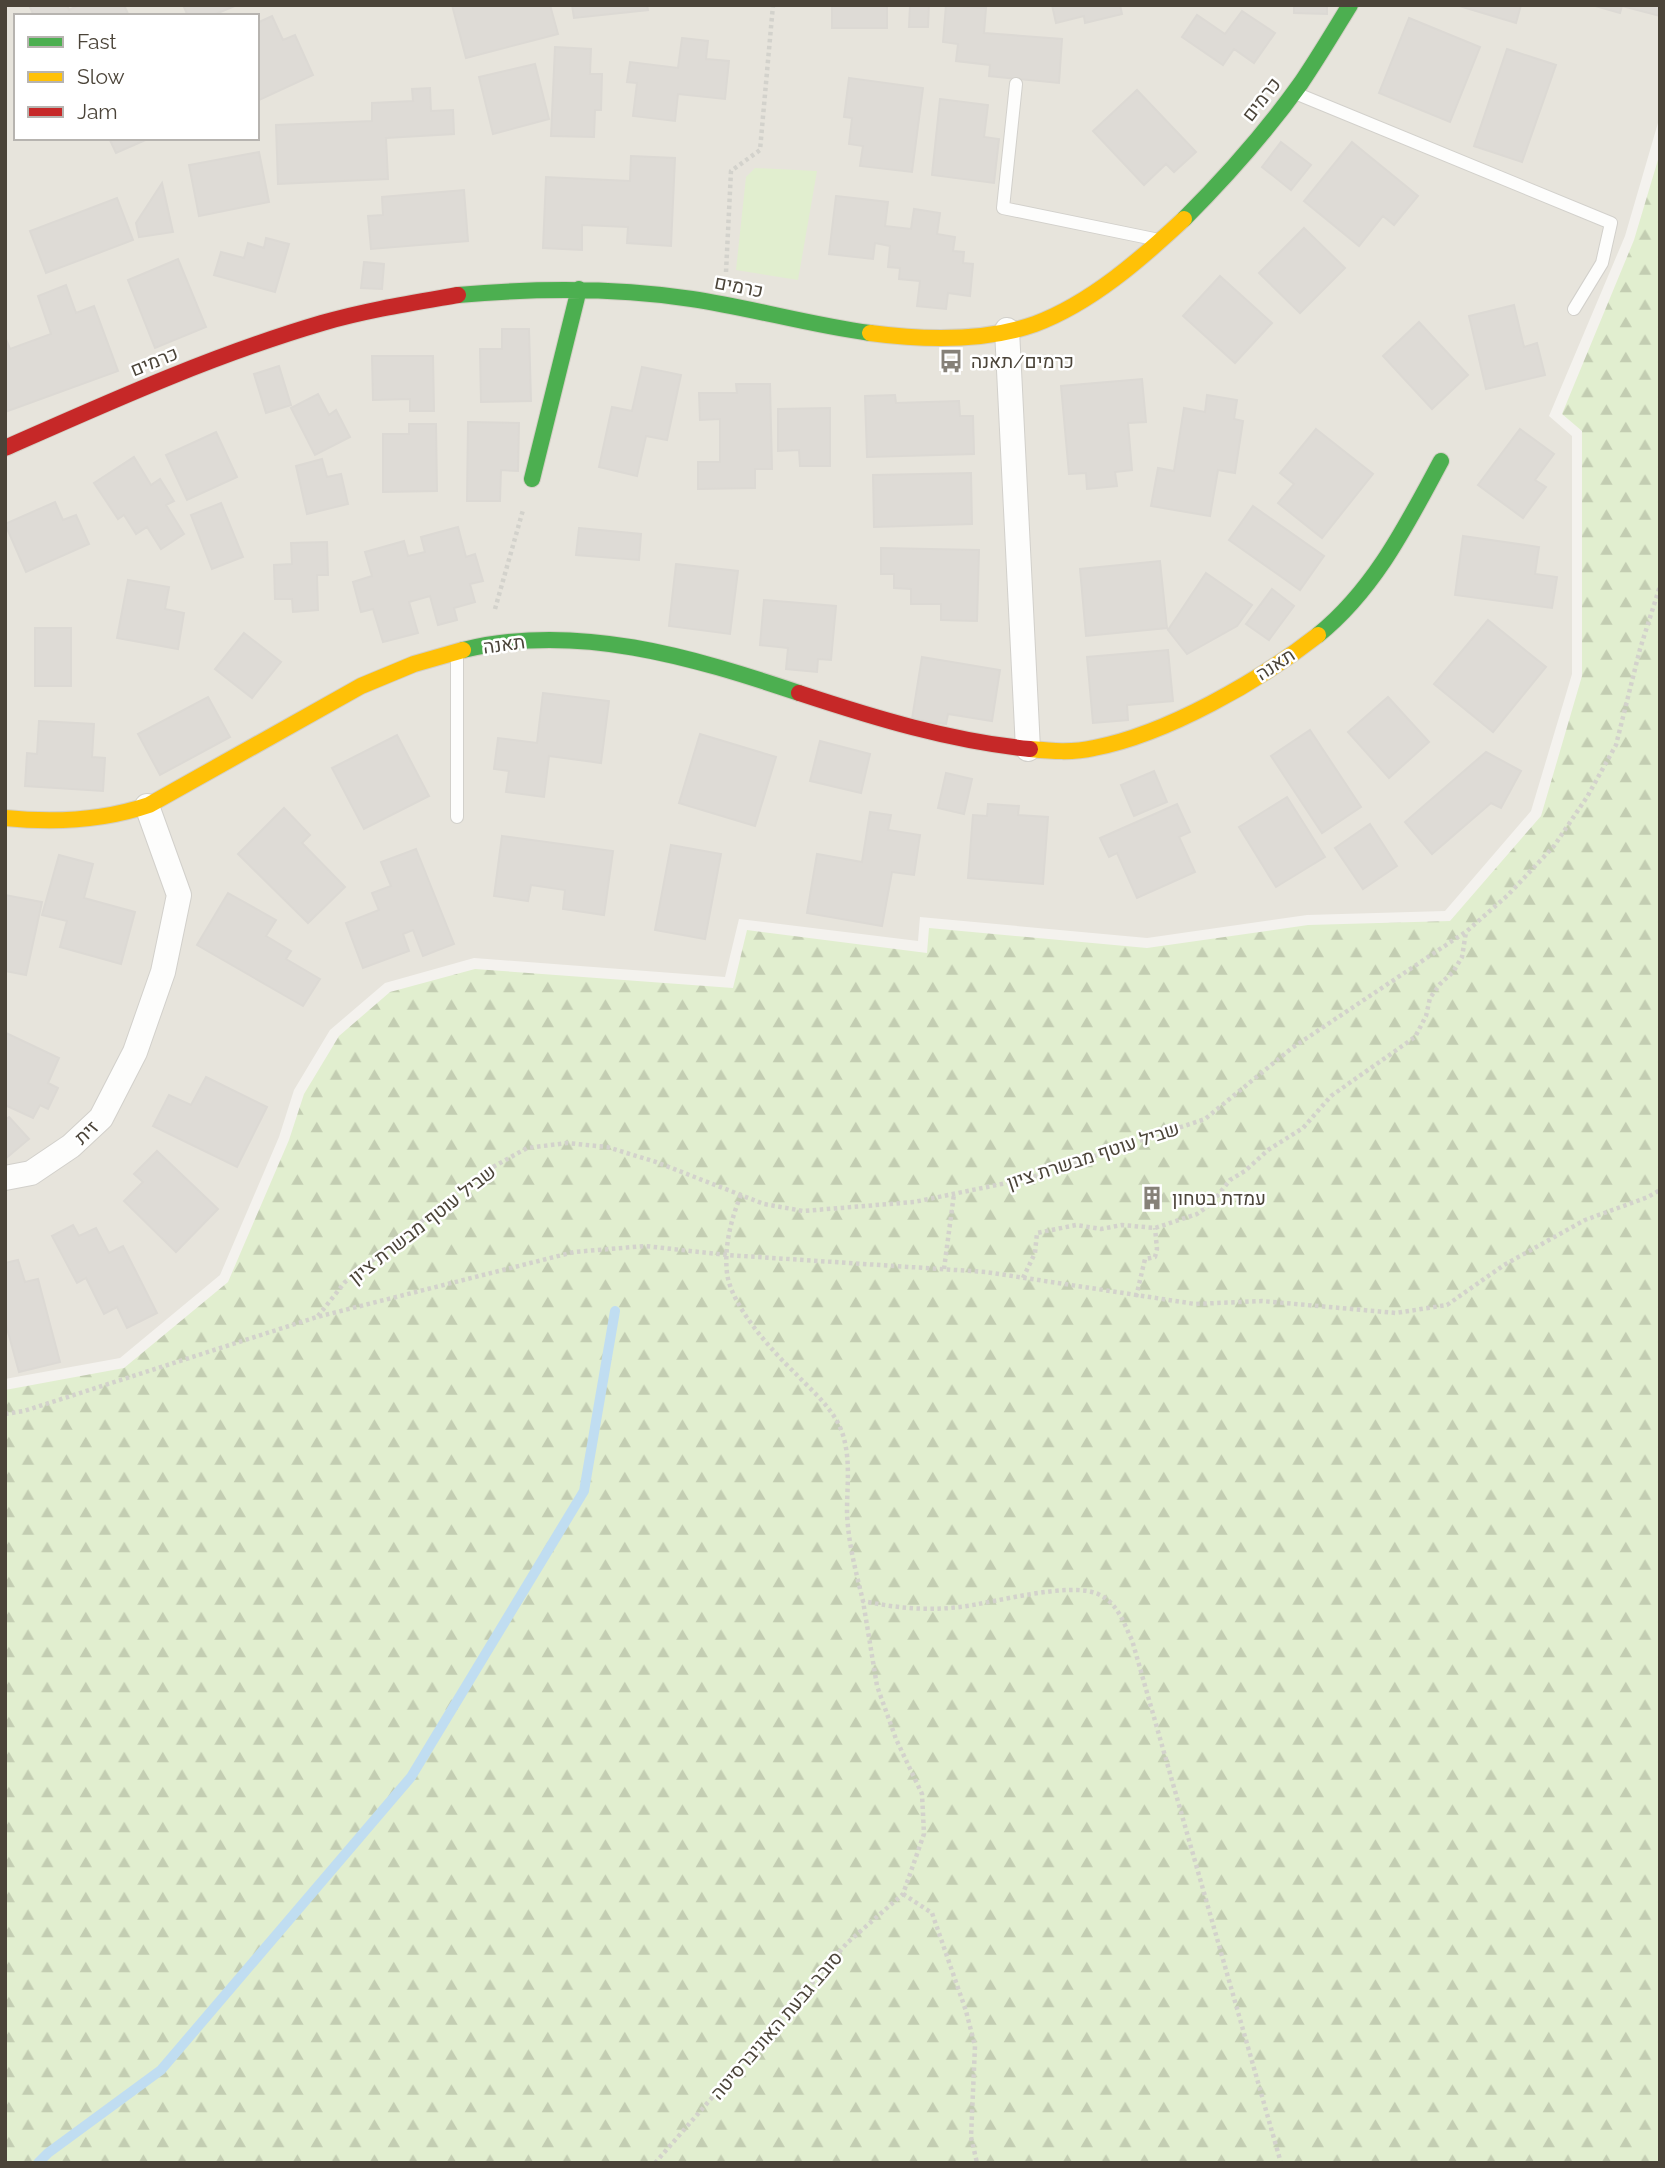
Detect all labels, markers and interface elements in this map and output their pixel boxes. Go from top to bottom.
legend [14,14,259,140]
text: Fast [77,29,117,54]
text: Slow [77,64,125,89]
street label: כרמים [1237,73,1285,125]
text: Jam [77,99,118,124]
street label: כרמים [713,270,765,302]
street label: כרמים [127,342,181,380]
bus stop icon: כרמים/תאנה [937,347,965,375]
place label: כרמים/תאנה [971,350,1074,372]
street label: תאנה [482,630,526,658]
street label: תאנה [1251,643,1299,685]
street label: זית [70,1115,103,1148]
street label: שביל עוטף מבשרת ציון [1004,1117,1182,1193]
street label: שביל עוטף מבשרת ציון [344,1160,500,1288]
building icon: עמדת בטחון [1138,1184,1166,1212]
place label: עמדת בטחון [1172,1187,1266,1209]
street label: סובב גבעת האוניברסיטה [706,1946,846,2104]

